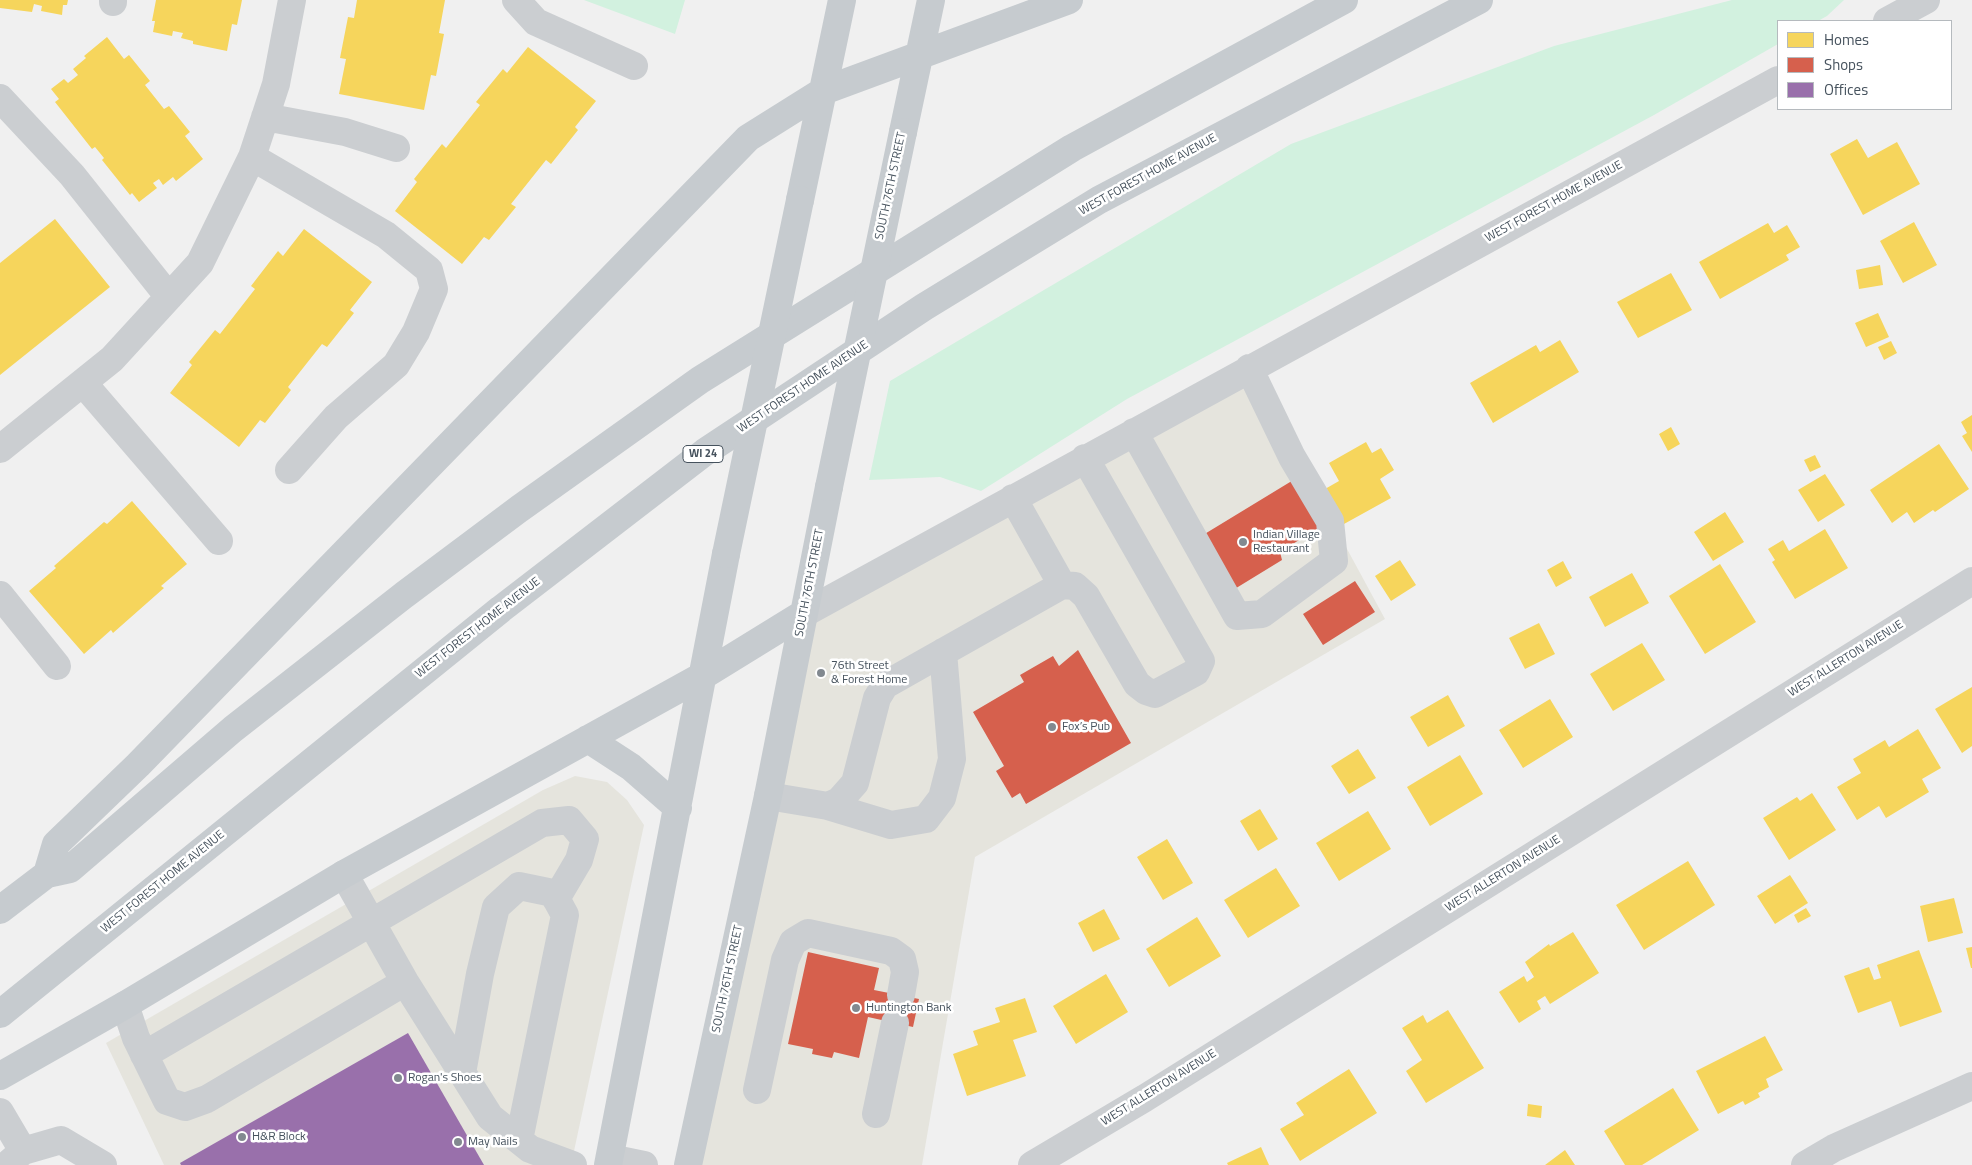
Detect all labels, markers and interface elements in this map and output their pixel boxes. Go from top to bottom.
legend [1777,20,1952,110]
text: Homes [1824,28,1869,51]
text: Shops [1824,53,1863,76]
text: Offices [1824,78,1868,101]
street label: SOUTH 76TH STREET [873,131,909,241]
street label: WEST FOREST HOME AVENUE [1077,131,1219,219]
street label: WEST FOREST HOME AVENUE [1483,158,1625,246]
street label: WEST FOREST HOME AVENUE [735,338,871,436]
road number: WI 24 [683,446,723,462]
street label: SOUTH 76TH STREET [792,528,828,638]
place label: Indian Village Restaurant [1253,528,1320,556]
marker: Indian Village Restaurant [1237,536,1249,548]
street label: WEST FOREST HOME AVENUE [413,575,543,681]
street label: WEST ALLERTON AVENUE [1786,618,1906,700]
place label: 76th Street & Forest Home [831,659,907,687]
marker: 76th Street & Forest Home [815,667,827,679]
place label: Fox’s Pub [1062,720,1110,734]
marker: Fox’s Pub [1046,721,1058,733]
street label: WEST FOREST HOME AVENUE [98,828,228,936]
street label: WEST ALLERTON AVENUE [1443,833,1563,915]
street label: SOUTH 76TH STREET [710,924,746,1034]
place label: Huntington Bank [866,1001,952,1015]
marker: Huntington Bank [850,1002,862,1014]
street label: WEST ALLERTON AVENUE [1099,1047,1219,1129]
place label: Rogan's Shoes [408,1071,482,1085]
marker: Rogan's Shoes [392,1072,404,1084]
place label: H&R Block [252,1130,306,1144]
marker: H&R Block [236,1131,248,1143]
place label: May Nails [468,1135,518,1149]
marker: May Nails [452,1136,464,1148]

